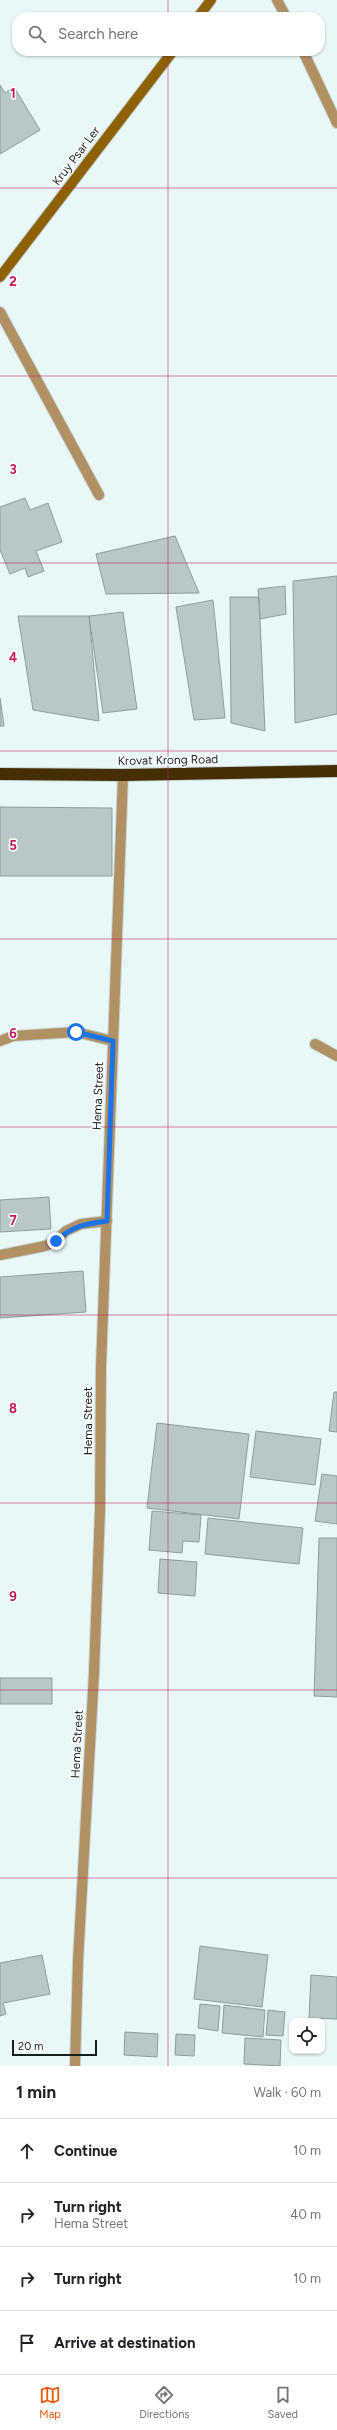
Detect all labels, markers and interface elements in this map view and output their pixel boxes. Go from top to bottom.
search box [12,12,325,56]
icon: search [26,23,48,45]
text: Search here [58,25,138,43]
text: 1 [10,86,16,101]
street label: Kruy Psar Ler [49,124,103,188]
text: 2 [9,274,17,289]
text: 3 [9,462,17,477]
text: 4 [9,650,17,665]
street label: Krovat Krong Road [118,752,218,768]
text: 5 [9,838,17,853]
route start [67,1023,85,1041]
text: 6 [9,1026,17,1041]
street label: Hema Street [90,1061,106,1130]
text: 7 [9,1213,17,1228]
route end [47,1232,65,1250]
street label: Hema Street [81,1386,95,1455]
text: 8 [9,1401,17,1416]
text: 9 [9,1589,17,1604]
street label: Hema Street [68,1709,86,1779]
map controls [289,2018,325,2054]
button: locate [289,2018,325,2054]
scale bar [12,2038,97,2057]
text: 20 m [18,2040,43,2053]
text: 1 min [16,2082,56,2102]
text: Walk · 60 m [254,2085,321,2100]
icon: ahead [16,2140,38,2162]
text: Continue [54,2142,117,2160]
text: 10 m [293,2143,321,2158]
text: Turn right [54,2198,122,2216]
icon: right [16,2204,38,2226]
text: 40 m [290,2207,321,2222]
text: Hema Street [54,2216,128,2231]
icon: right [16,2268,38,2290]
text: Turn right [54,2270,122,2288]
text: 10 m [293,2271,321,2286]
icon: arrive [16,2332,38,2354]
text: Arrive at destination [54,2334,195,2352]
tab: Map [39,2384,61,2421]
tab: Directions [139,2384,189,2421]
tab: Saved [268,2384,298,2421]

